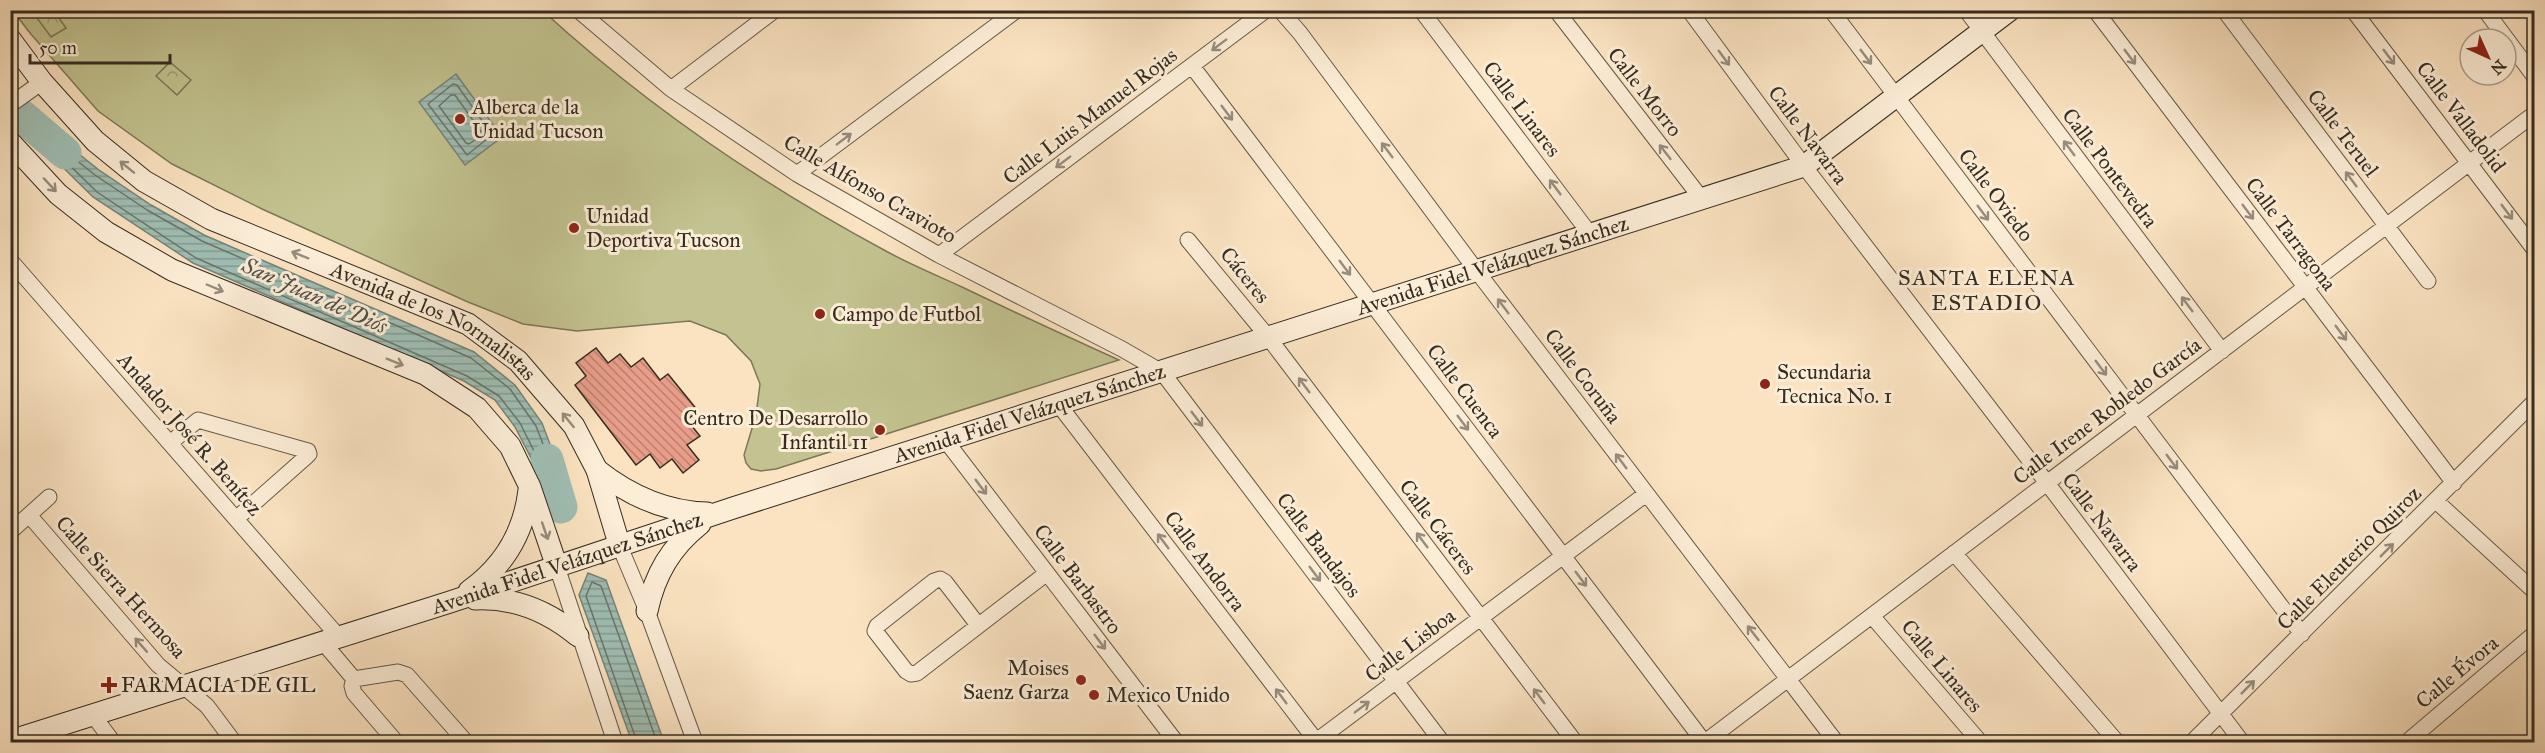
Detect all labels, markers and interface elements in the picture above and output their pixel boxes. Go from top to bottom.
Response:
scale bar [30,27,170,65]
north arrow [2458,27,2518,87]
text: 50 m [39,37,77,59]
one-way arrow [1212,39,1228,52]
street label: Calle Luis Manuel Rojas [998,42,1182,190]
street label: Calle Morro [1602,42,1688,142]
one-way arrow [1718,49,1730,65]
one-way arrow [1859,49,1872,65]
one-way arrow [2124,49,2137,65]
one-way arrow [2382,49,2395,65]
street label: Calle Linares [1477,56,1567,162]
street label: Calle Valladolid [2411,56,2512,178]
text: N [2486,56,2510,79]
street label: Calle Navarra [1762,80,1854,190]
street label: Calle Teruel [2302,84,2384,182]
place label: Alberca de la Unidad Tucson [471,94,604,144]
street label: Calle Pontevedra [2057,103,2164,233]
one-way arrow [1221,104,1233,120]
marker: Alberca de la Unidad Tucson [453,112,467,126]
street label: Calle Alfonso Cravioto [779,129,961,249]
one-way arrow [836,133,852,145]
one-way arrow [2063,140,2076,156]
one-way arrow [1381,142,1394,158]
street label: Calle Oviedo [1953,143,2040,247]
one-way arrow [1659,144,1672,160]
one-way arrow [1055,156,1071,168]
one-way arrow [120,160,135,174]
one-way arrow [2345,171,2358,187]
street label: Calle Tarragona [2240,172,2342,296]
one-way arrow [43,178,57,193]
one-way arrow [1548,180,1561,196]
place label: Unidad Deportiva Tucson [586,203,741,253]
one-way arrow [1977,204,1990,220]
one-way arrow [2242,204,2255,220]
one-way arrow [2500,204,2513,220]
street label: Avenida Fidel Velázquez Sánchez [1353,210,1632,321]
marker: Unidad Deportiva Tucson [567,221,581,235]
street label: Cáceres [1214,242,1276,308]
one-way arrow [291,249,310,260]
water label: San Juan de Diós [237,251,392,340]
street label: Avenida de los Normalistas [326,256,542,386]
one-way arrow [1338,260,1351,276]
district label: SANTA ELENA ESTADIO [1898,264,2076,316]
one-way arrow [205,283,223,294]
one-way arrow [2180,296,2193,312]
one-way arrow [1497,299,1510,315]
place label: Campo de Futbol [832,301,981,327]
marker: Campo de Futbol [813,307,827,321]
street label: Calle Coruña [1539,323,1627,429]
one-way arrow [2334,325,2347,341]
street label: Calle Irene Robledo García [2008,332,2206,490]
street label: Calle Cuenca [1421,339,1509,443]
street label: Andador José R. Benítez [111,346,268,521]
one-way arrow [385,357,404,368]
street label: Avenida Fidel Velázquez Sánchez [890,358,1169,469]
place label: Secundaria Tecnica No. 1 [1777,359,1892,409]
one-way arrow [2095,360,2107,376]
one-way arrow [1298,377,1310,393]
marker: Secundaria Tecnica No. 1 [1758,377,1772,391]
place label: Centro De Desarrollo Infantil 11 [683,405,868,455]
one-way arrow [1191,410,1203,426]
one-way arrow [562,412,575,428]
one-way arrow [1456,415,1469,431]
marker: Centro De Desarrollo Infantil 11 [873,423,887,437]
one-way arrow [1615,454,1628,470]
one-way arrow [2165,454,2178,470]
street label: Calle Navarra [2056,467,2148,577]
street label: Calle Cáceres [1394,474,1482,580]
one-way arrow [975,479,988,495]
street label: Calle Eleuterio Quiroz [2271,480,2427,636]
street label: Calle Bandajos [1271,487,1367,603]
street label: Avenida Fidel Velázquez Sánchez [428,506,706,620]
street label: Calle Andorra [1159,506,1251,616]
street label: Calle Sierra Hermosa [50,510,192,664]
street label: Calle Barbastro [1028,519,1128,639]
one-way arrow [540,521,551,540]
one-way arrow [1157,533,1170,549]
one-way arrow [1415,533,1428,549]
one-way arrow [2380,542,2395,557]
one-way arrow [1308,566,1321,582]
one-way arrow [1574,570,1587,586]
street label: Calle Lisboa [1360,602,1460,687]
street label: Calle Linares [1896,614,1988,718]
one-way arrow [1747,625,1760,641]
street label: Calle Évora [2410,629,2504,714]
one-way arrow [1093,634,1106,650]
one-way arrow [134,638,148,653]
place label: Moises Saenz Garza [963,655,1069,705]
place label: FARMACIA DE GIL [121,672,316,698]
marker: Moises Saenz Garza [1074,673,1088,687]
marker: FARMACIA DE GIL [102,678,116,692]
one-way arrow [2241,679,2256,694]
place label: Mexico Unido [1106,682,1230,708]
marker: Mexico Unido [1087,688,1101,702]
one-way arrow [1275,688,1288,704]
one-way arrow [1533,688,1546,704]
one-way arrow [1353,701,1369,714]

